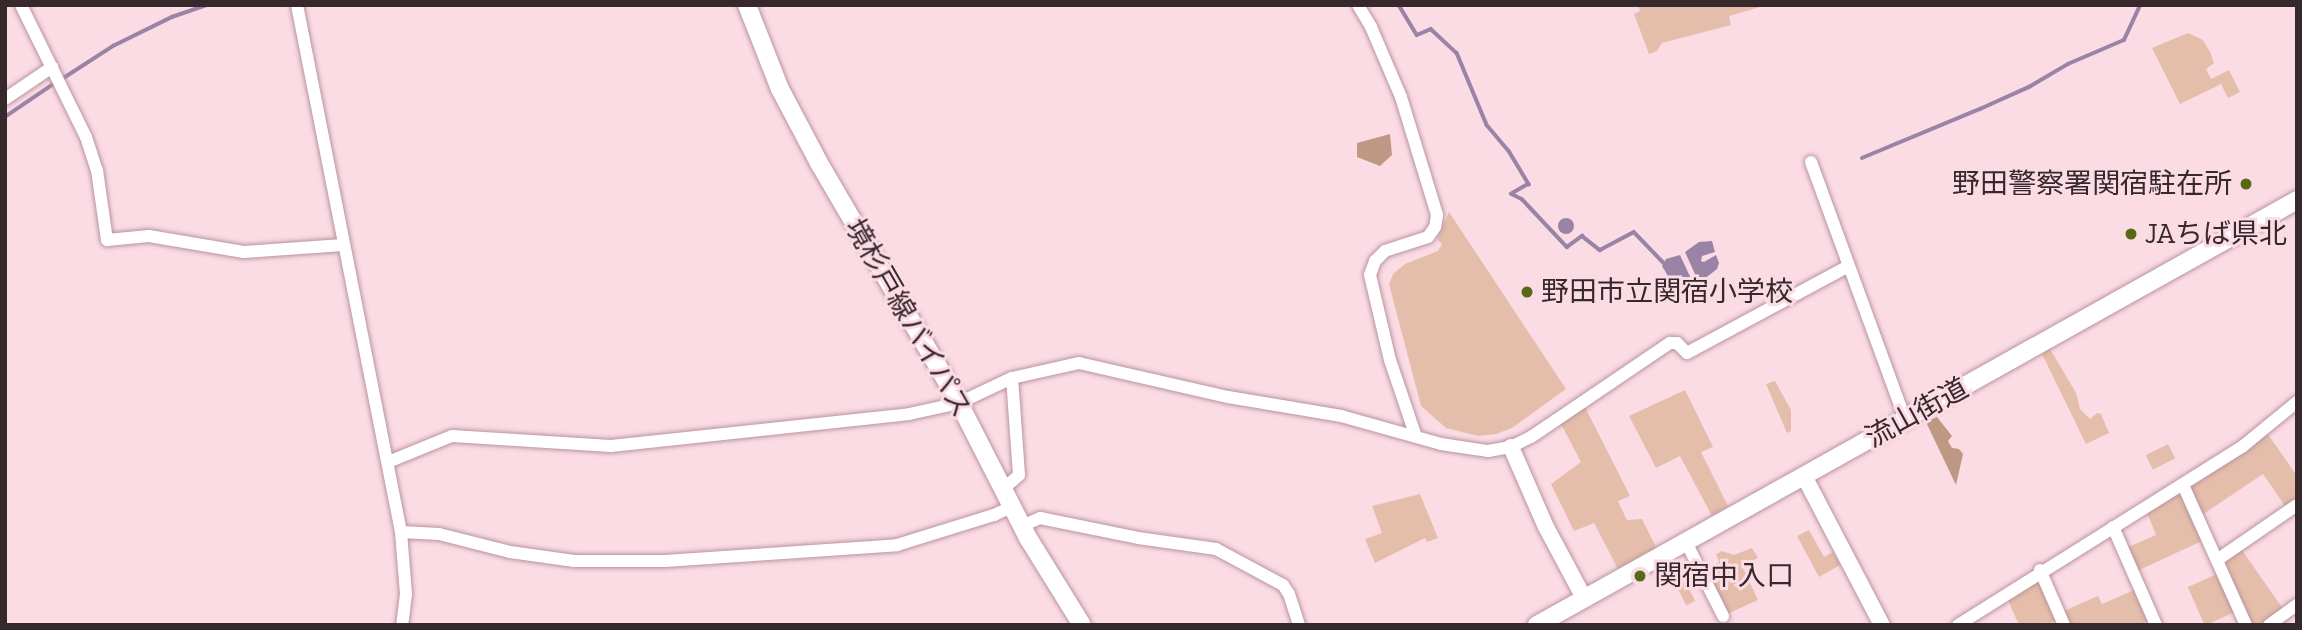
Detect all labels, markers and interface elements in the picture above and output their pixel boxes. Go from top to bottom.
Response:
place label: 野田警察署関宿駐在所 [1952,167,2232,201]
marker: 野田警察署関宿駐在所 [2238,176,2254,192]
street label: 境杉戸線バイパス [837,213,979,423]
place label: JAちば県北 [2145,217,2287,251]
marker: JAちば県北 [2123,226,2139,242]
place label: 野田市立関宿小学校 [1541,275,1793,309]
marker: 野田市立関宿小学校 [1519,284,1535,300]
street label: 流山街道 [1860,371,1974,455]
place label: 関宿中入口 [1654,559,1794,593]
marker: 関宿中入口 [1632,568,1648,584]

